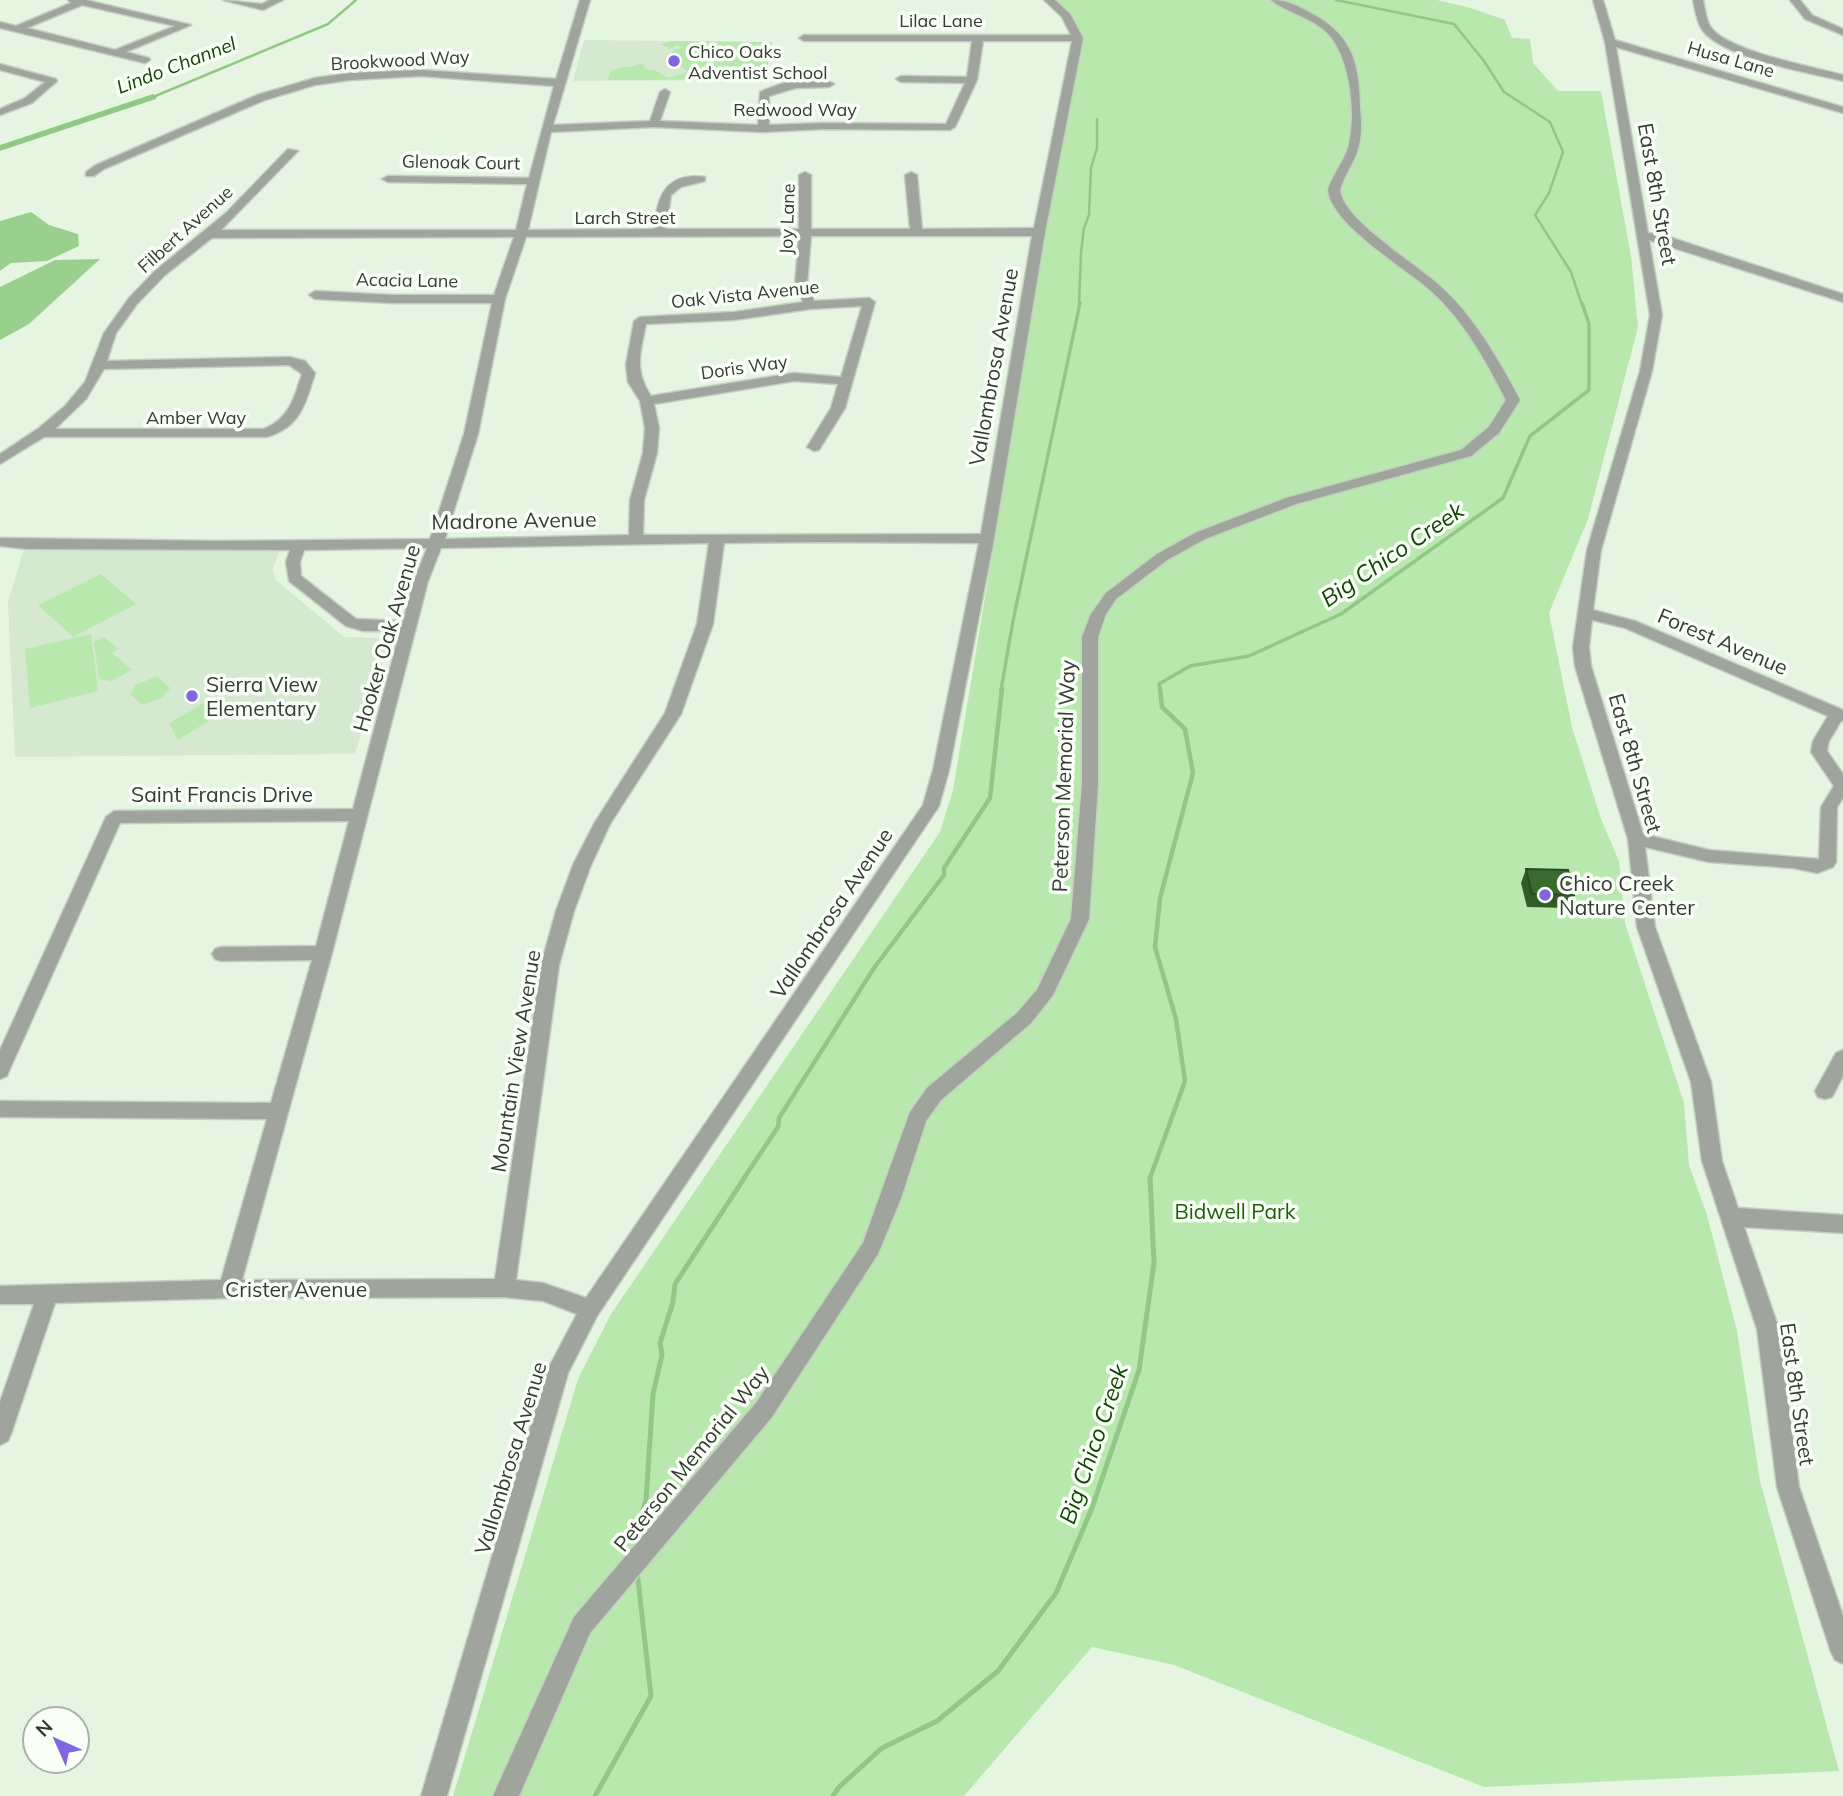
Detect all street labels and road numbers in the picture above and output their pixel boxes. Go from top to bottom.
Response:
street label: Lilac Lane [899,9,983,32]
street label: Husa Lane [1685,36,1777,82]
street label: Brookwood Way [330,45,470,75]
street label: Redwood Way [733,98,857,121]
street label: East 8th Street [1633,121,1683,267]
street label: Glenoak Court [402,149,520,175]
street label: Filbert Avenue [133,180,237,278]
street label: Joy Lane [774,183,800,255]
street label: Larch Street [575,206,675,229]
street label: Vallombrosa Avenue [963,266,1023,468]
street label: Acacia Lane [356,268,458,292]
street label: Oak Vista Avenue [670,275,820,313]
street label: Doris Way [699,349,789,384]
street label: Amber Way [146,406,246,429]
street label: Madrone Avenue [431,506,597,534]
street label: Hooker Oak Avenue [347,541,425,735]
street label: Forest Avenue [1654,602,1792,680]
street label: Peterson Memorial Way [1046,659,1080,893]
street label: East 8th Street [1604,690,1668,836]
street label: Saint Francis Drive [131,781,313,807]
street label: Vallombrosa Avenue [764,823,898,1003]
street label: Mountain View Avenue [485,948,545,1174]
street label: Crister Avenue [225,1276,367,1302]
street label: East 8th Street [1775,1321,1821,1467]
street label: Vallombrosa Avenue [468,1358,552,1558]
street label: Peterson Memorial Way [608,1360,774,1556]

